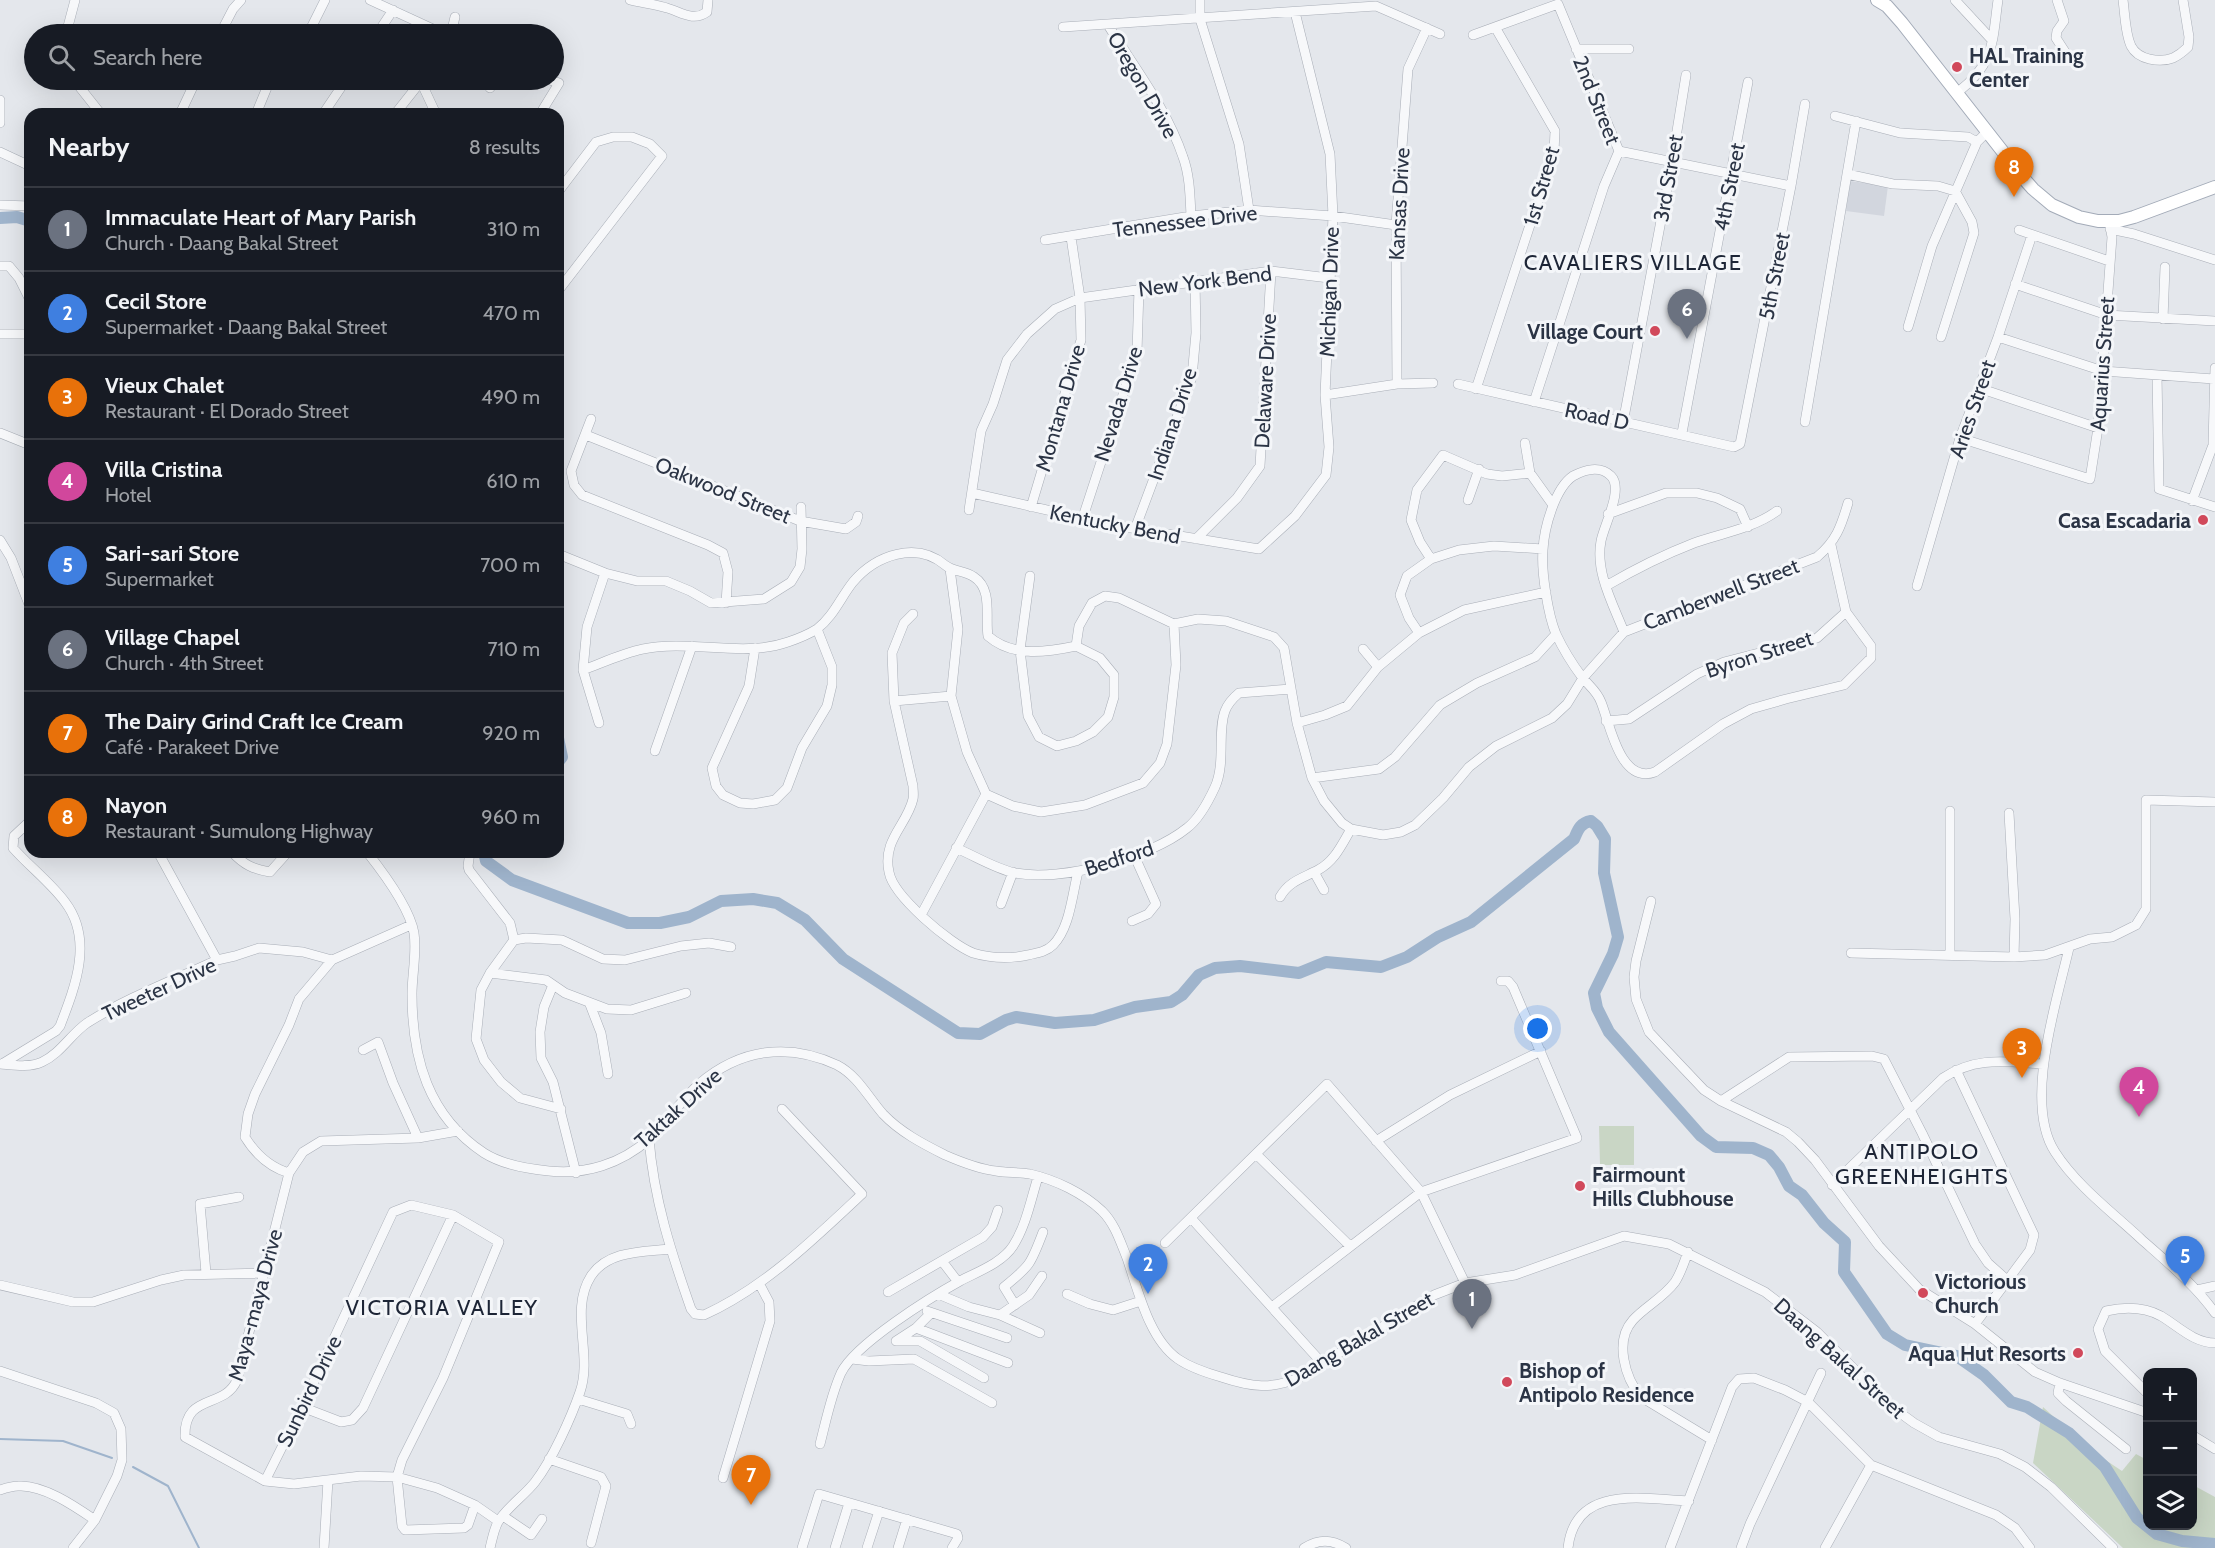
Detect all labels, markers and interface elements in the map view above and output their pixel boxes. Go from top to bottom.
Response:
search box [24,24,564,90]
street label: Oregon Drive [1102,27,1184,143]
icon: search [45,41,78,74]
place label: HAL Training Center [1969,43,2084,92]
text: Search here [93,44,202,71]
street label: 2nd Street [1568,52,1626,148]
marker: HAL Training Center [1950,60,1964,74]
text: Nearby [48,131,129,163]
street label: 3rd Street [1648,132,1688,224]
text: 8 results [469,135,540,159]
street label: 4th Street [1708,141,1750,233]
street label: 1st Street [1518,143,1564,229]
street label: Kansas Drive [1384,147,1414,261]
pin: 8 [1994,148,2034,197]
street label: Tennessee Drive [1111,200,1259,242]
text: Immaculate Heart of Mary Parish [105,204,416,231]
text: 1 [64,217,71,241]
text: 310 m [487,217,540,241]
street label: Michigan Drive [1314,226,1344,358]
street label: 5th Street [1753,230,1795,322]
text: Church · Daang Bakal Street [105,231,338,255]
district label: CAVALIERS VILLAGE [1524,249,1742,276]
street label: New York Bend [1137,260,1273,302]
text: Cecil Store [105,288,207,315]
pin: 6 [1668,290,1706,339]
street label: Aquarius Street [2085,296,2119,432]
text: 2 [62,301,73,325]
text: 470 m [483,301,540,325]
street label: Delaware Drive [1249,313,1281,449]
text: Supermarket · Daang Bakal Street [105,315,387,339]
place label: Village Court [1527,319,1643,344]
marker: Village Court [1648,324,1662,338]
street label: Montana Drive [1030,341,1090,474]
street label: Nevada Drive [1089,343,1147,465]
street label: Aries Street [1944,357,2000,461]
street label: Indiana Drive [1142,364,1202,483]
text: Vieux Chalet [105,372,224,399]
text: 3 [62,385,73,409]
text: 490 m [481,385,540,409]
street label: Road D [1562,397,1632,435]
text: Restaurant · El Dorado Street [105,399,349,423]
street label: Oakwood Street [652,451,794,529]
text: Villa Cristina [105,456,222,483]
text: 4 [61,469,74,493]
text: 610 m [486,469,540,493]
text: Hotel [105,483,151,507]
street label: Kentucky Bend [1048,499,1182,549]
place label: Casa Escadaria [2058,508,2192,533]
marker: Casa Escadaria [2196,513,2210,527]
text: Sari-sari Store [105,540,239,567]
text: 5 [62,553,73,577]
text: 700 m [480,553,540,577]
street label: Camberwell Street [1640,553,1802,635]
text: Supermarket [105,567,214,591]
text: Village Chapel [105,624,240,651]
street label: Byron Street [1702,625,1816,683]
text: 6 [62,637,73,661]
text: 710 m [487,637,540,661]
text: Church · 4th Street [105,651,263,675]
text: The Dairy Grind Craft Ice Cream [105,708,403,735]
text: 7 [62,721,73,745]
text: 920 m [482,721,540,745]
text: Café · Parakeet Drive [105,735,279,759]
text: Nayon [105,792,167,819]
text: 8 [61,805,74,829]
text: 960 m [481,805,540,829]
text: Restaurant · Sumulong Highway [105,819,373,843]
street label: Bedford [1081,835,1157,881]
street label: Tweeter Drive [98,952,220,1026]
your location [1523,1014,1552,1043]
pin: 3 [2002,1028,2042,1078]
street label: Taktak Drive [630,1062,727,1153]
pin: 4 [2120,1068,2158,1117]
district label: ANTIPOLO GREENHEIGHTS [1835,1138,2009,1190]
place label: Fairmount Hills Clubhouse [1592,1162,1734,1211]
marker: Fairmount Hills Clubhouse [1573,1179,1587,1193]
street label: Maya-maya Drive [223,1226,287,1384]
pin: 5 [2166,1236,2204,1286]
pin: 2 [1128,1244,1168,1294]
place label: Victorious Church [1935,1269,2026,1318]
pin: 1 [1452,1280,1492,1329]
street label: Daang Bakal Street [1280,1286,1438,1392]
marker: Victorious Church [1916,1286,1930,1300]
street label: Daang Bakal Street [1769,1293,1911,1423]
district label: VICTORIA VALLEY [345,1294,539,1321]
street label: Sunbird Drive [271,1331,347,1451]
place label: Aqua Hut Resorts [1908,1341,2066,1366]
marker: Aqua Hut Resorts [2071,1346,2085,1360]
place label: Bishop of Antipolo Residence [1519,1358,1694,1407]
map controls [2143,1368,2197,1530]
button: + [2143,1368,2197,1422]
marker: Bishop of Antipolo Residence [1500,1375,1514,1389]
button: − [2143,1422,2197,1476]
pin: 7 [732,1456,771,1505]
button: layers [2143,1476,2197,1530]

